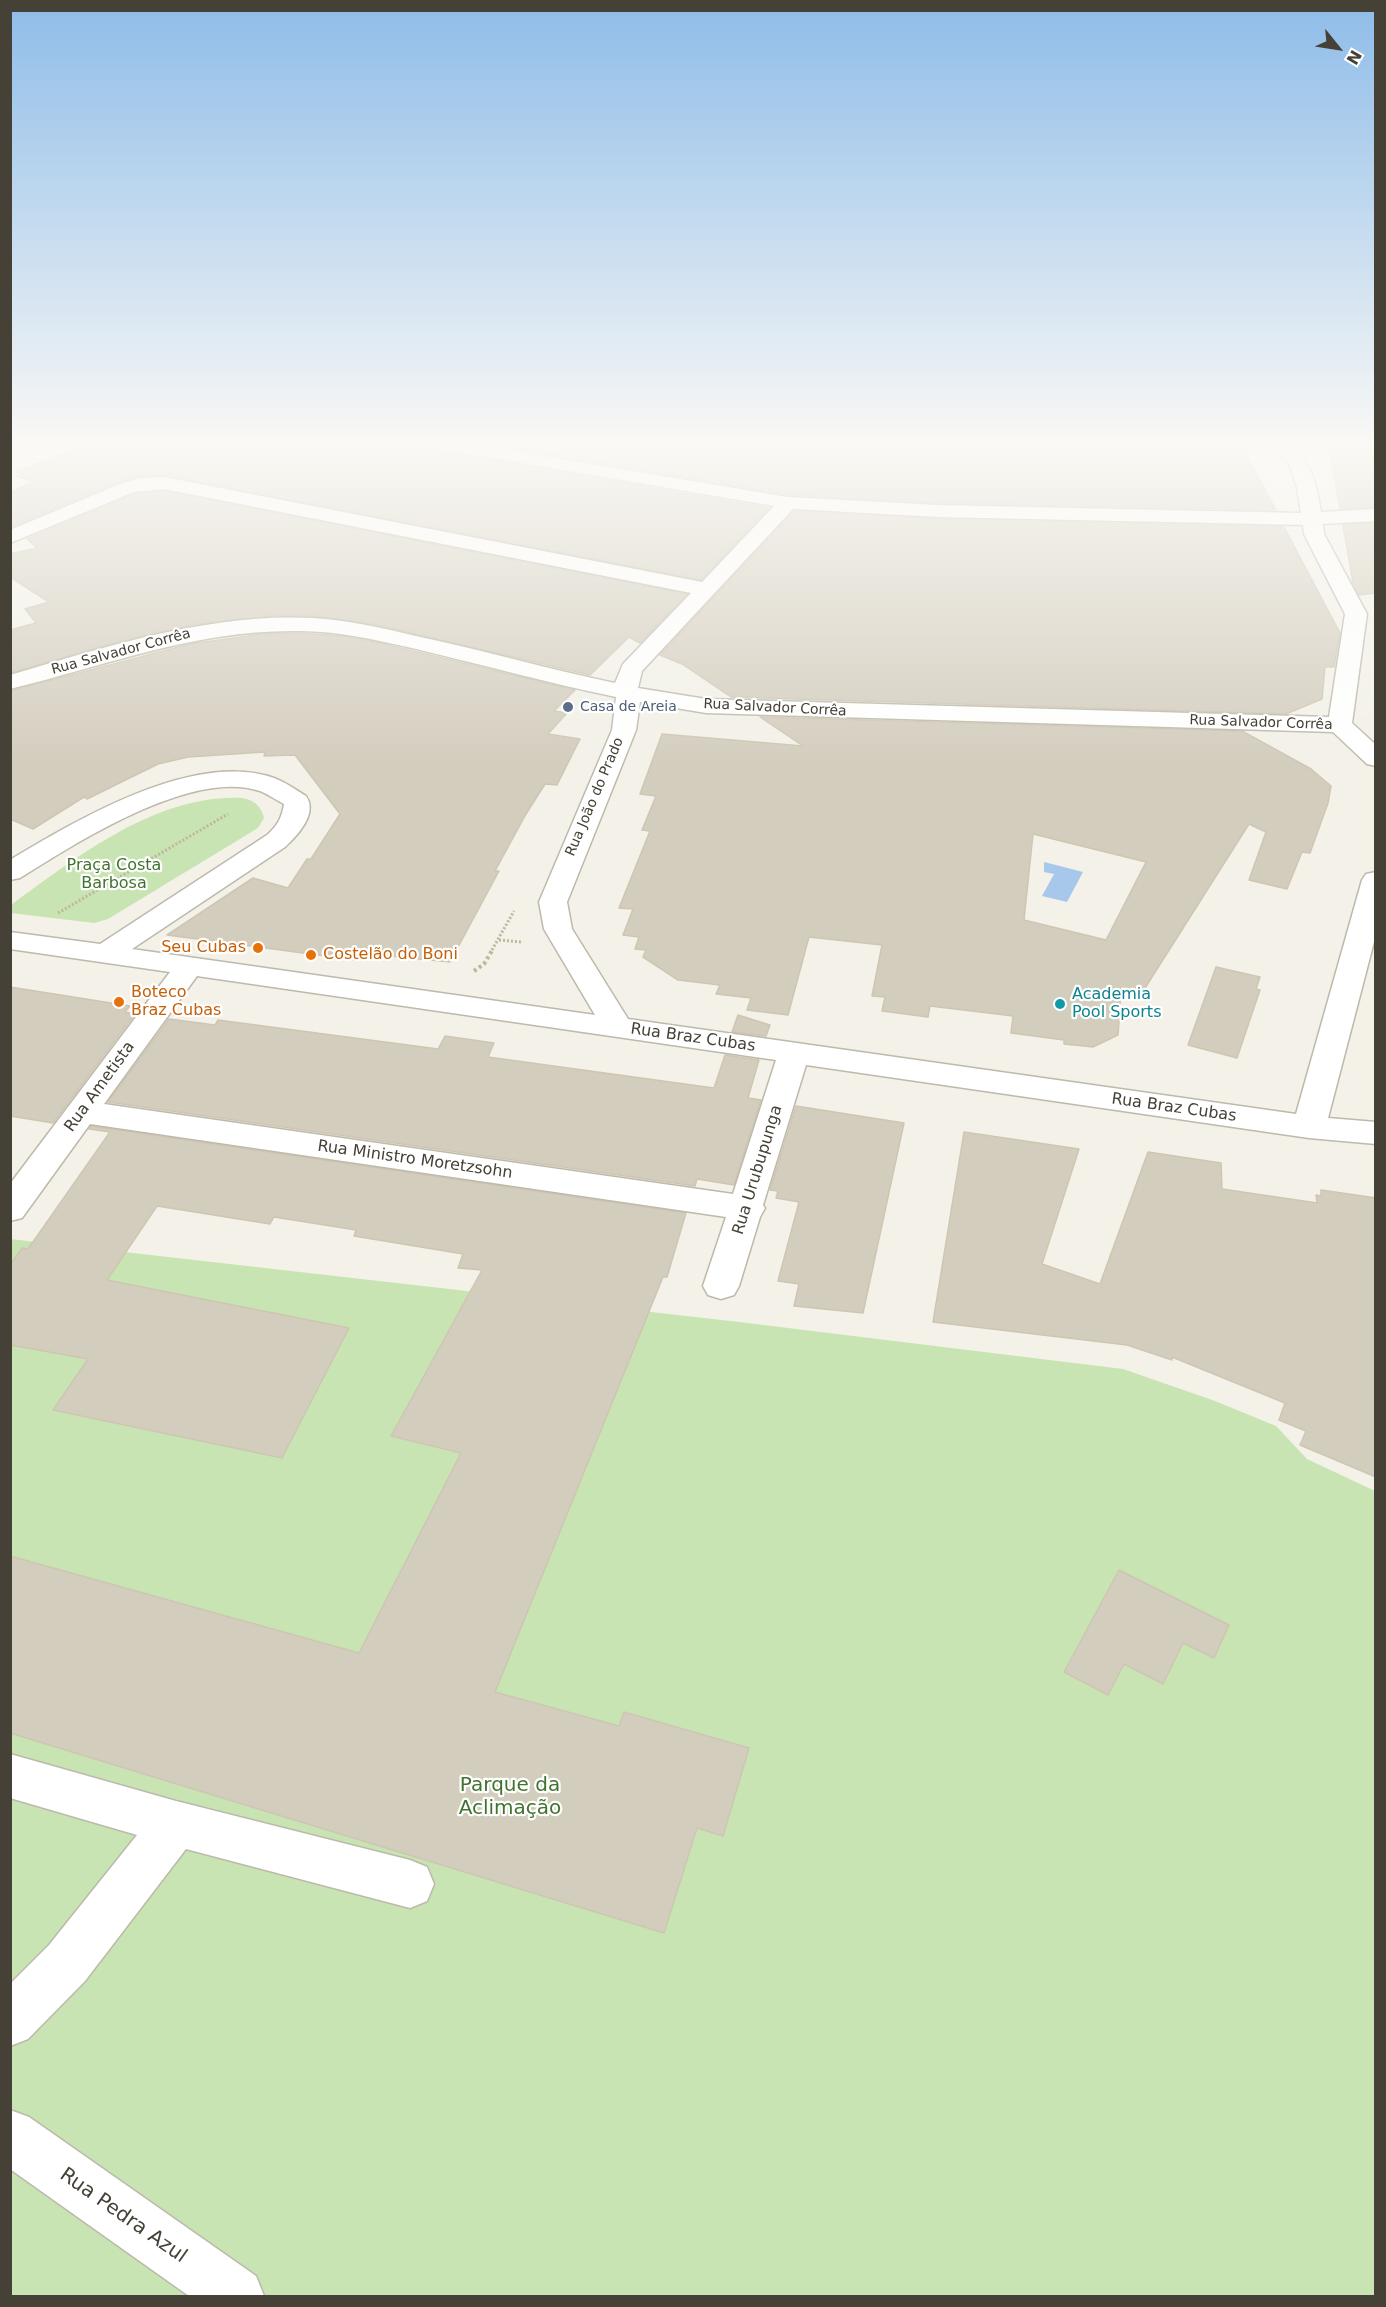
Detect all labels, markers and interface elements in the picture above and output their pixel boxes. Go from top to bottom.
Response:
north arrow [1308,18,1368,78]
text: N [1342,47,1366,68]
street label: Rua Salvador Corrêa [50,625,192,679]
street label: Rua Salvador Corrêa [703,696,847,720]
place label: Casa de Areia [580,699,677,715]
marker: Casa de Areia [561,700,575,714]
street label: Rua Salvador Corrêa [1189,712,1333,734]
street label: Rua João do Prado [562,735,628,859]
park label: Praça Costa Barbosa [67,856,161,894]
place label: Seu Cubas [161,938,246,958]
marker: Seu Cubas [251,941,265,955]
place label: Costelão do Boni [323,945,458,965]
marker: Costelão do Boni [304,948,318,962]
place label: Boteco Braz Cubas [131,983,221,1021]
place label: Academia Pool Sports [1072,985,1161,1023]
marker: Boteco Braz Cubas [112,995,126,1009]
marker: Academia Pool Sports [1053,997,1067,1011]
street label: Rua Braz Cubas [629,1020,757,1056]
street label: Rua Ametista [61,1038,139,1136]
street label: Rua Braz Cubas [1110,1090,1238,1126]
street label: Rua Urubupunga [729,1103,787,1237]
street label: Rua Ministro Moretzsohn [316,1137,514,1183]
park label: Parque da Aclimação [459,1774,561,1821]
street label: Rua Pedra Azul [55,2163,191,2269]

